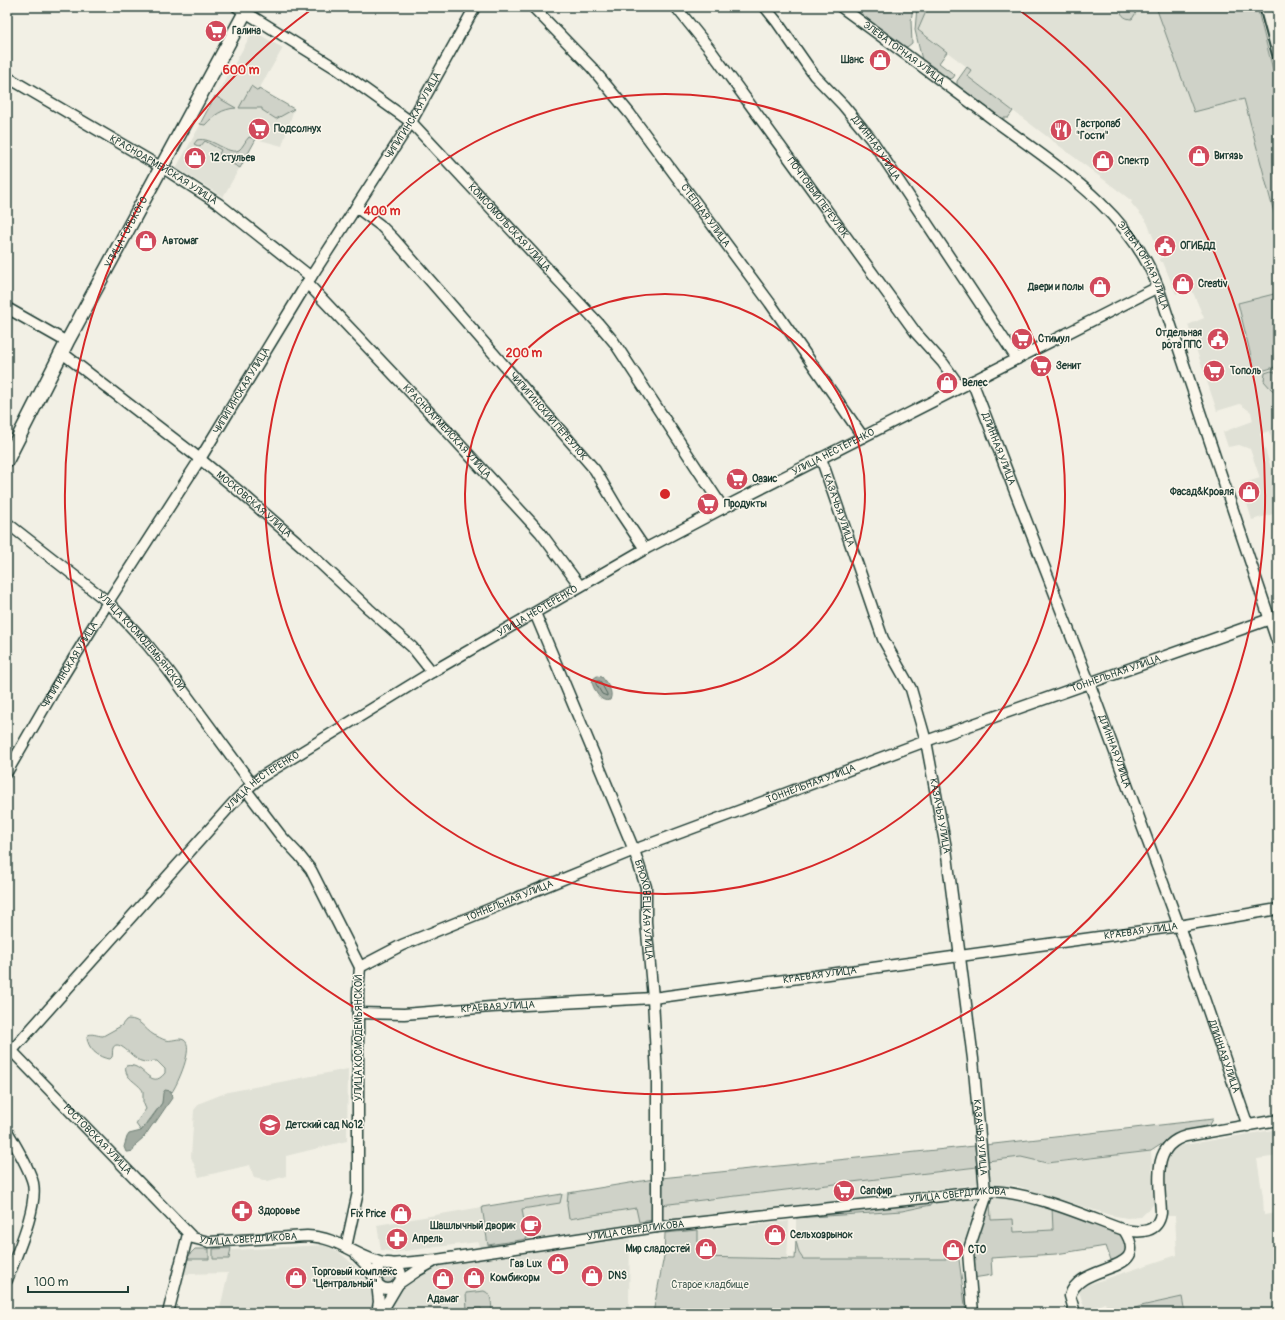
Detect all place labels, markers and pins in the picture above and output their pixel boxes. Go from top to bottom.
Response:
supermarket icon: Галина [203,18,229,44]
place label: Галина [232,25,261,37]
shop icon: Шанс [867,47,893,73]
place label: Шанс [840,54,864,66]
supermarket icon: Подсолнух [246,116,272,142]
restaurant icon: Гастропаб "Гости" [1048,117,1074,143]
place label: Гастропаб "Гости" [1076,118,1121,142]
place label: Подсолнух [274,123,321,135]
shop icon: Витязь [1186,143,1212,169]
shop icon: 12 стульев [182,145,208,171]
shop icon: Спектр [1090,148,1116,174]
place label: Витязь [1214,150,1244,162]
place label: 12 стульев [210,152,256,164]
place label: Спектр [1118,155,1149,167]
shop icon: Автомаг [133,228,159,254]
public building icon: ОГИБДД [1152,233,1178,259]
place label: Автомаг [162,235,199,247]
place label: ОГИБДД [1180,240,1216,252]
shop icon: Creativ [1170,271,1196,297]
shop icon: Двери и полы [1087,274,1113,300]
place label: Creativ [1198,278,1228,290]
place label: Двери и полы [1027,281,1085,293]
supermarket icon: Стимул [1009,326,1035,352]
public building icon: Отдельная рота ППС [1205,326,1231,352]
place label: Отдельная рота ППС [1156,327,1202,351]
place label: Стимул [1038,333,1070,345]
supermarket icon: Зенит [1028,353,1054,379]
supermarket icon: Тополь [1201,358,1227,384]
place label: Зенит [1056,360,1082,372]
place label: Тополь [1229,365,1262,377]
shop icon: Велес [934,370,960,396]
place label: Велес [962,377,988,389]
supermarket icon: Оазис [724,466,750,492]
place label: Оазис [752,473,777,485]
shop icon: Фасад&Кровля [1236,479,1262,505]
place label: Фасад&Кровля [1169,486,1234,498]
centre of rings [658,487,672,501]
supermarket icon: Продукты [695,491,721,517]
place label: Продукты [724,498,768,510]
school or university icon: Детский сад №12 [257,1112,283,1138]
place label: Детский сад №12 [285,1119,364,1131]
supermarket icon: Сапфир [831,1178,857,1204]
place label: Сапфир [860,1185,892,1197]
pharmacy icon: Здоровье [229,1198,255,1224]
shop icon: Fix Price [388,1201,414,1227]
place label: Здоровье [258,1205,301,1217]
place label: Fix Price [350,1208,387,1220]
cafe icon: Шашлычный дворик [518,1213,544,1239]
place label: Шашлычный дворик [429,1220,517,1232]
shop icon: Сельхозрынок [762,1222,788,1248]
pharmacy icon: Апрель [384,1226,410,1252]
place label: Сельхозрынок [790,1229,854,1241]
place label: Апрель [412,1233,443,1245]
shop icon: Мир сладостей [693,1236,719,1262]
shop icon: СТО [940,1237,966,1263]
place label: Мир сладостей [625,1243,690,1255]
place label: СТО [968,1244,987,1256]
shop icon: Газ Lux [545,1251,571,1277]
place label: Газ Lux [510,1258,542,1270]
shop icon: DNS [579,1263,605,1289]
shop icon: Торговый комплекс "Центральный" [283,1265,309,1291]
shop icon: Комбикорм [461,1265,487,1291]
place label: Торговый комплекс "Центральный" [311,1266,397,1290]
shop icon: Адамаг [430,1266,456,1292]
place label: DNS [608,1270,627,1282]
place label: Комбикорм [490,1272,540,1284]
place label: Адамаг [427,1293,459,1305]

